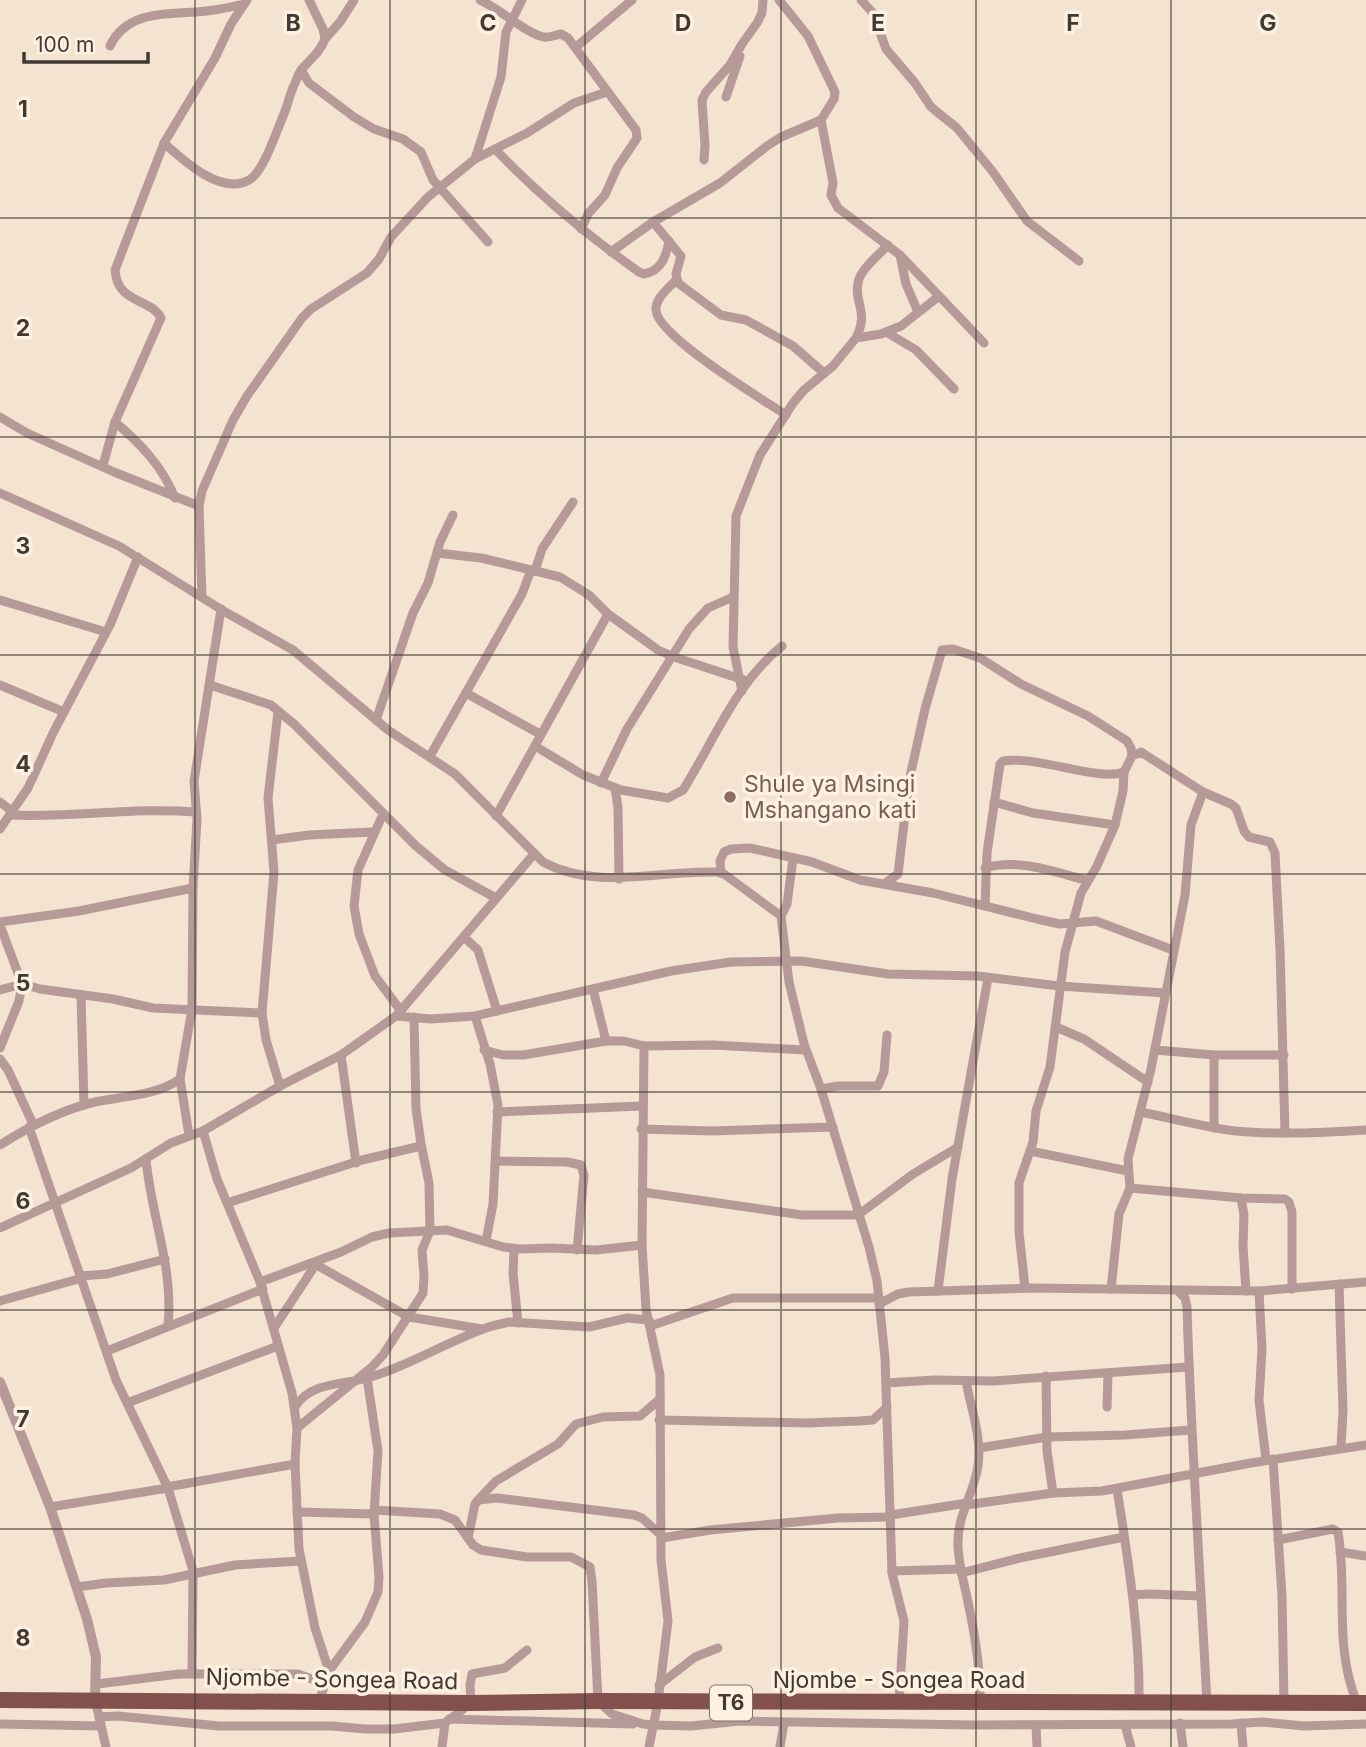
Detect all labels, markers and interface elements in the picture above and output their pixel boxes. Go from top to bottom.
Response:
text: B [285,9,301,37]
text: C [479,9,497,37]
text: D [675,9,691,37]
text: E [871,9,885,37]
text: F [1066,9,1080,37]
text: G [1259,9,1277,37]
scale bar [24,21,149,65]
text: 100 m [35,32,94,57]
text: 1 [18,95,28,123]
text: 2 [16,314,30,342]
text: 3 [16,532,30,560]
text: 4 [15,750,31,778]
place label: Shule ya Msingi Mshangano kati [744,770,917,824]
marker: Shule ya Msingi Mshangano kati [722,789,738,805]
text: 5 [16,969,30,997]
text: 6 [16,1187,30,1215]
text: 7 [16,1405,30,1433]
text: 8 [16,1624,30,1652]
street label: Njombe - Songea Road [205,1663,459,1695]
street label: Njombe - Songea Road [773,1666,1025,1694]
road number: T6 [710,1686,752,1720]

